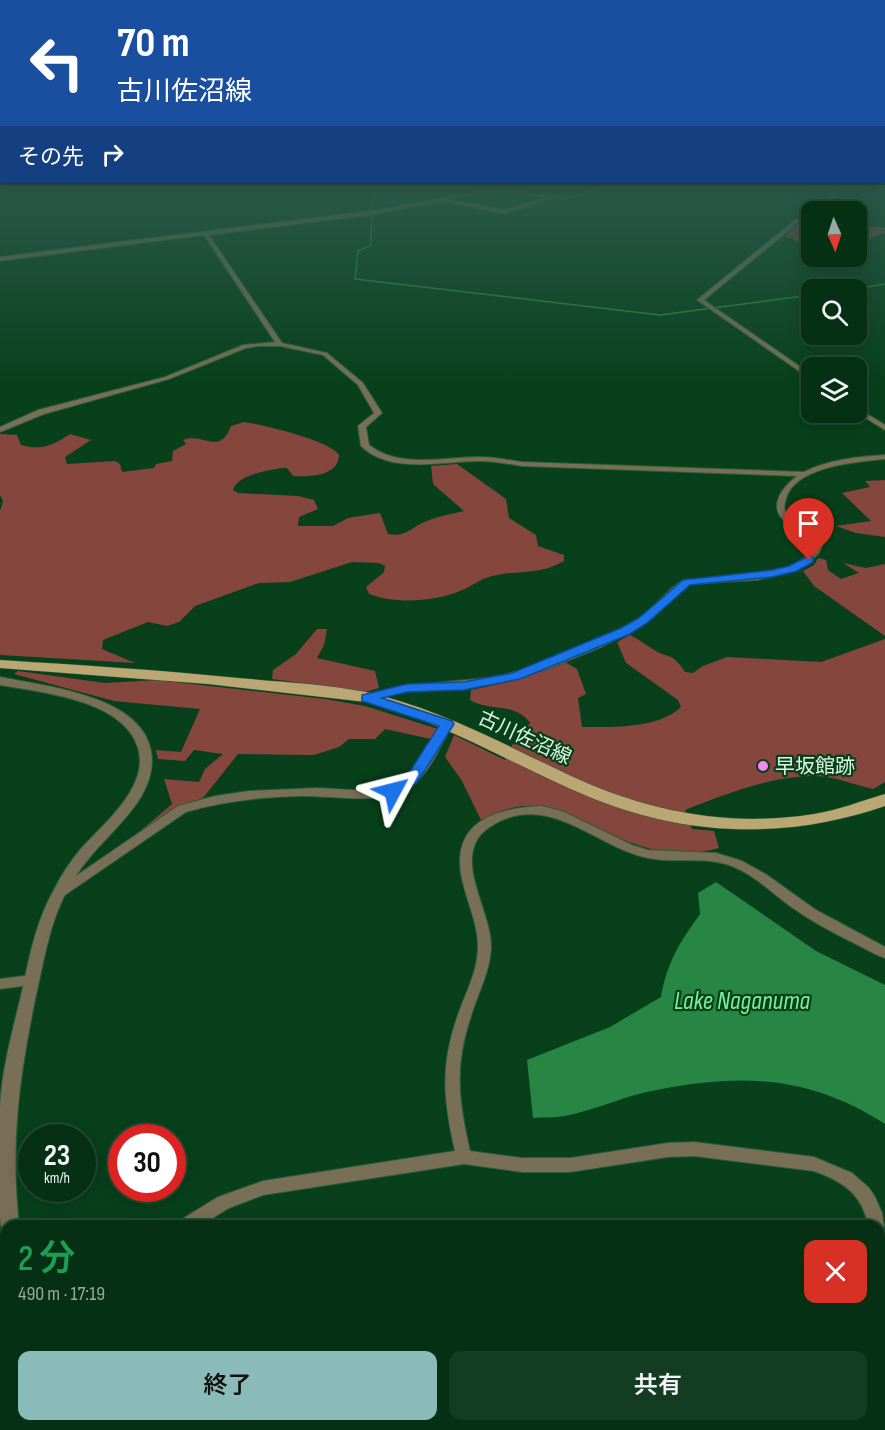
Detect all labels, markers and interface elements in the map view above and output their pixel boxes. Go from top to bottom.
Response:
text: 70 m [117,18,190,69]
icon: left [18,24,96,102]
text: 古川佐沼線 [117,76,252,108]
icon: right [96,138,129,171]
text: その先 [18,144,84,171]
north arrow [801,201,867,267]
map controls [801,201,867,423]
button: search [801,279,867,345]
button: layers [801,357,867,423]
pin [783,498,834,560]
icon: arrive [792,507,825,540]
street label: 古川佐沼線 [474,706,575,770]
place label: 早坂館跡 [775,755,855,779]
position arrow [361,759,425,823]
marker: 早坂館跡 [756,759,770,773]
water label: Lake Naganuma [674,986,811,1017]
speed limit sign: 30 [108,1124,186,1202]
text: 23 [44,1138,70,1174]
text: km/h [44,1169,70,1188]
text: 2 分 [18,1238,75,1281]
button: close [804,1240,867,1303]
text: 490 m · 17:19 [18,1282,105,1306]
button: 終了 [18,1351,437,1420]
button: 共有 [449,1351,867,1420]

